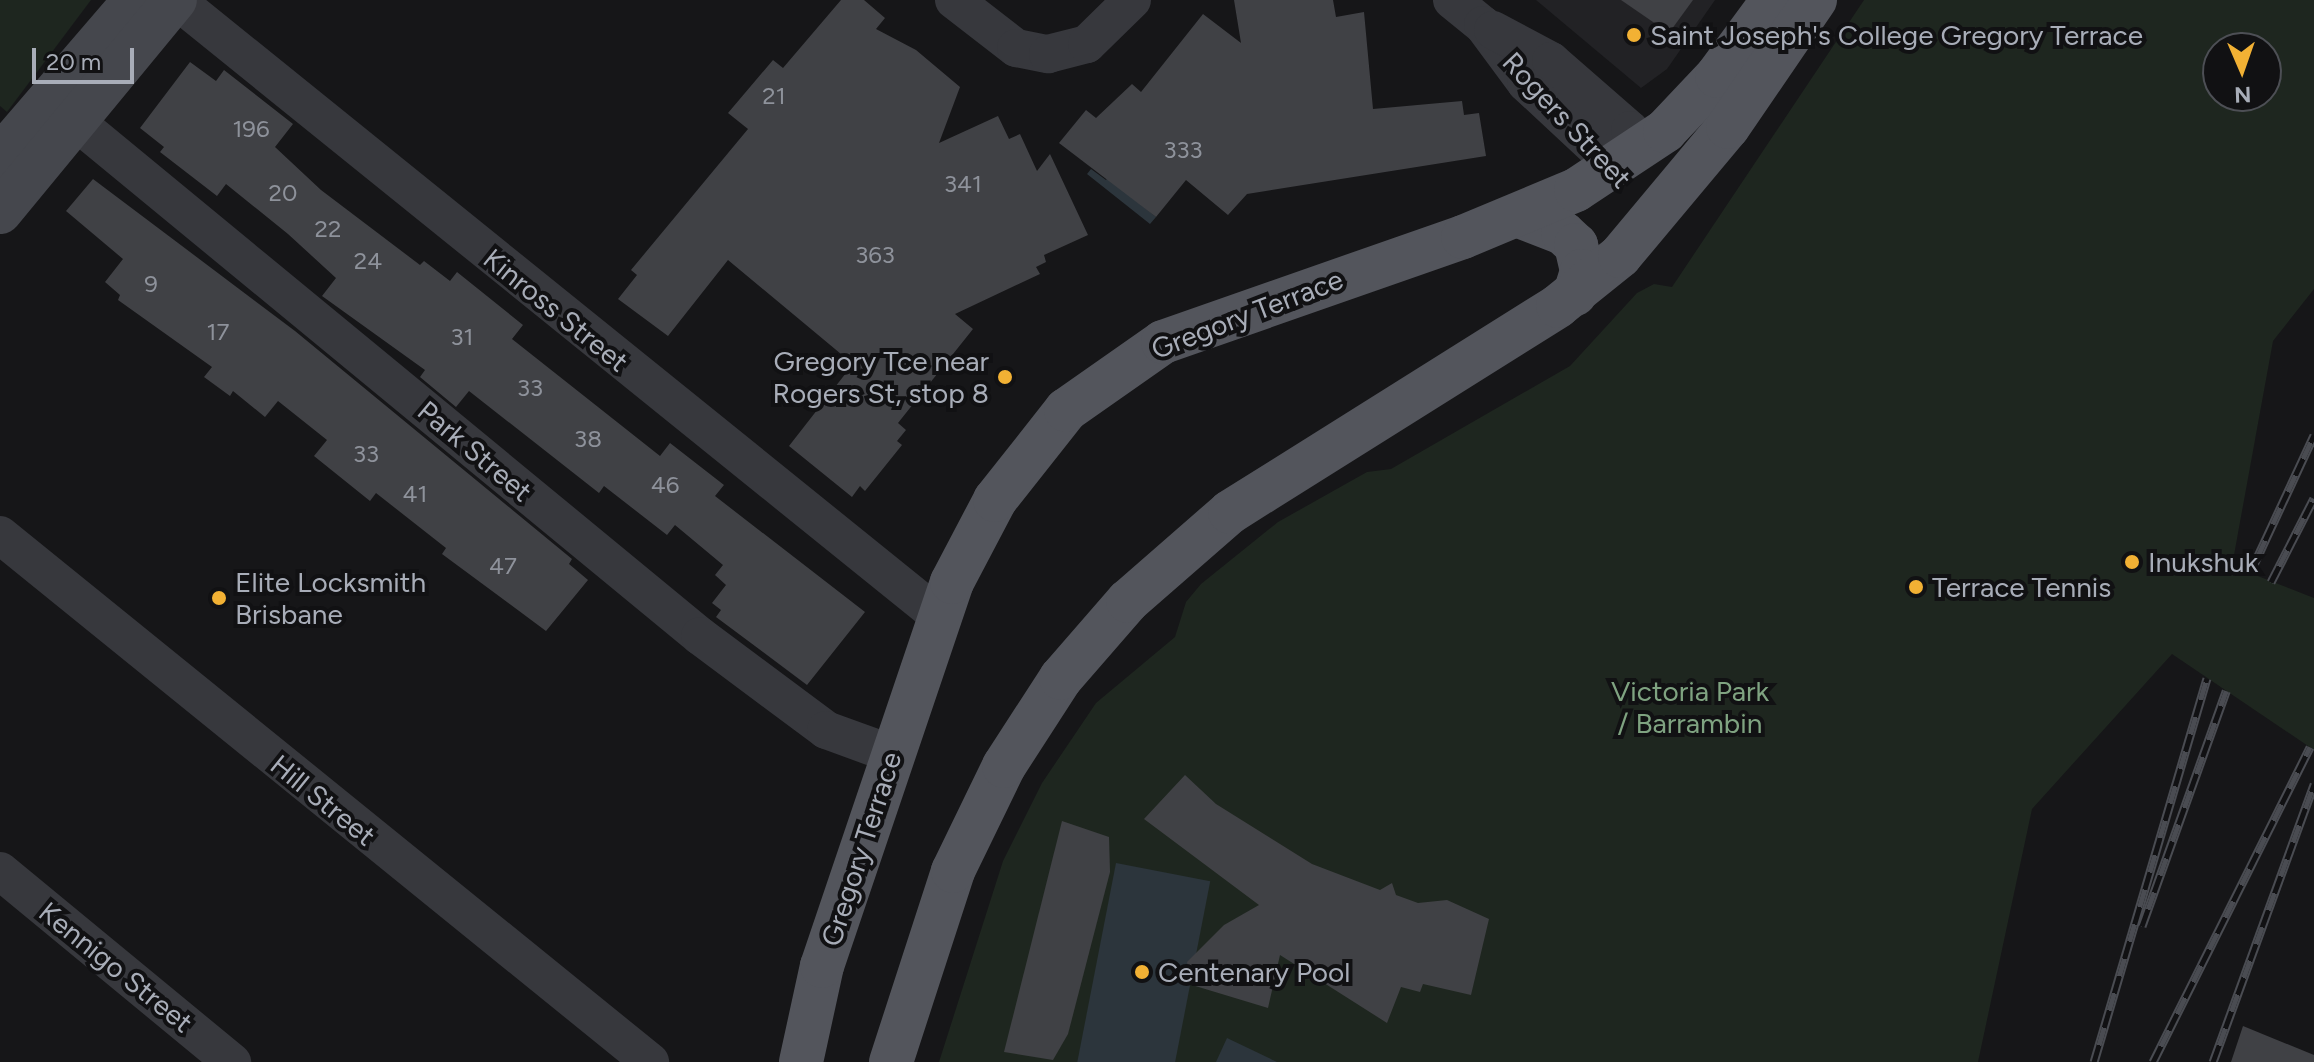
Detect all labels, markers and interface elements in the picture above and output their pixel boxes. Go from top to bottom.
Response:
place label: Saint Joseph's College Gregory Terrace [1650,18,2143,52]
marker: Saint Joseph's College Gregory Terrace [1625,26,1643,44]
scale bar [36,32,138,82]
north arrow [2202,32,2282,112]
street label: Rogers Street [1496,45,1638,195]
text: 20 m [46,47,101,76]
text: N [2234,81,2252,108]
house number: 21 [762,82,786,110]
house number: 196 [232,115,270,143]
house number: 333 [1163,136,1203,164]
house number: 341 [944,170,982,198]
house number: 20 [269,179,297,207]
house number: 22 [315,215,341,243]
street label: Kinross Street [477,241,635,379]
house number: 363 [855,241,895,269]
house number: 24 [354,247,382,275]
street label: Gregory Terrace [1146,262,1348,366]
house number: 9 [144,270,158,298]
house number: 17 [207,318,229,346]
house number: 31 [451,323,473,351]
place label: Gregory Tce near Rogers St, stop 8 [773,344,989,410]
marker: Gregory Tce near Rogers St, stop 8 [996,368,1014,386]
house number: 33 [517,374,543,402]
street label: Park Street [411,394,539,508]
house number: 38 [574,425,602,453]
house number: 33 [353,440,379,468]
house number: 46 [651,471,679,499]
house number: 41 [403,480,427,508]
place label: Inukshuk [2148,545,2258,579]
house number: 47 [489,552,517,580]
marker: Inukshuk [2123,553,2141,571]
place label: Elite Locksmith Brisbane [235,565,426,631]
place label: Terrace Tennis [1932,570,2111,604]
marker: Terrace Tennis [1907,578,1925,596]
marker: Elite Locksmith Brisbane [210,589,228,607]
park label: Victoria Park / Barrambin [1611,674,1769,740]
street label: Hill Street [264,748,382,852]
street label: Gregory Terrace [814,748,908,950]
street label: Kennigo Street [32,895,200,1039]
place label: Centenary Pool [1158,955,1350,989]
marker: Centenary Pool [1133,963,1151,981]

